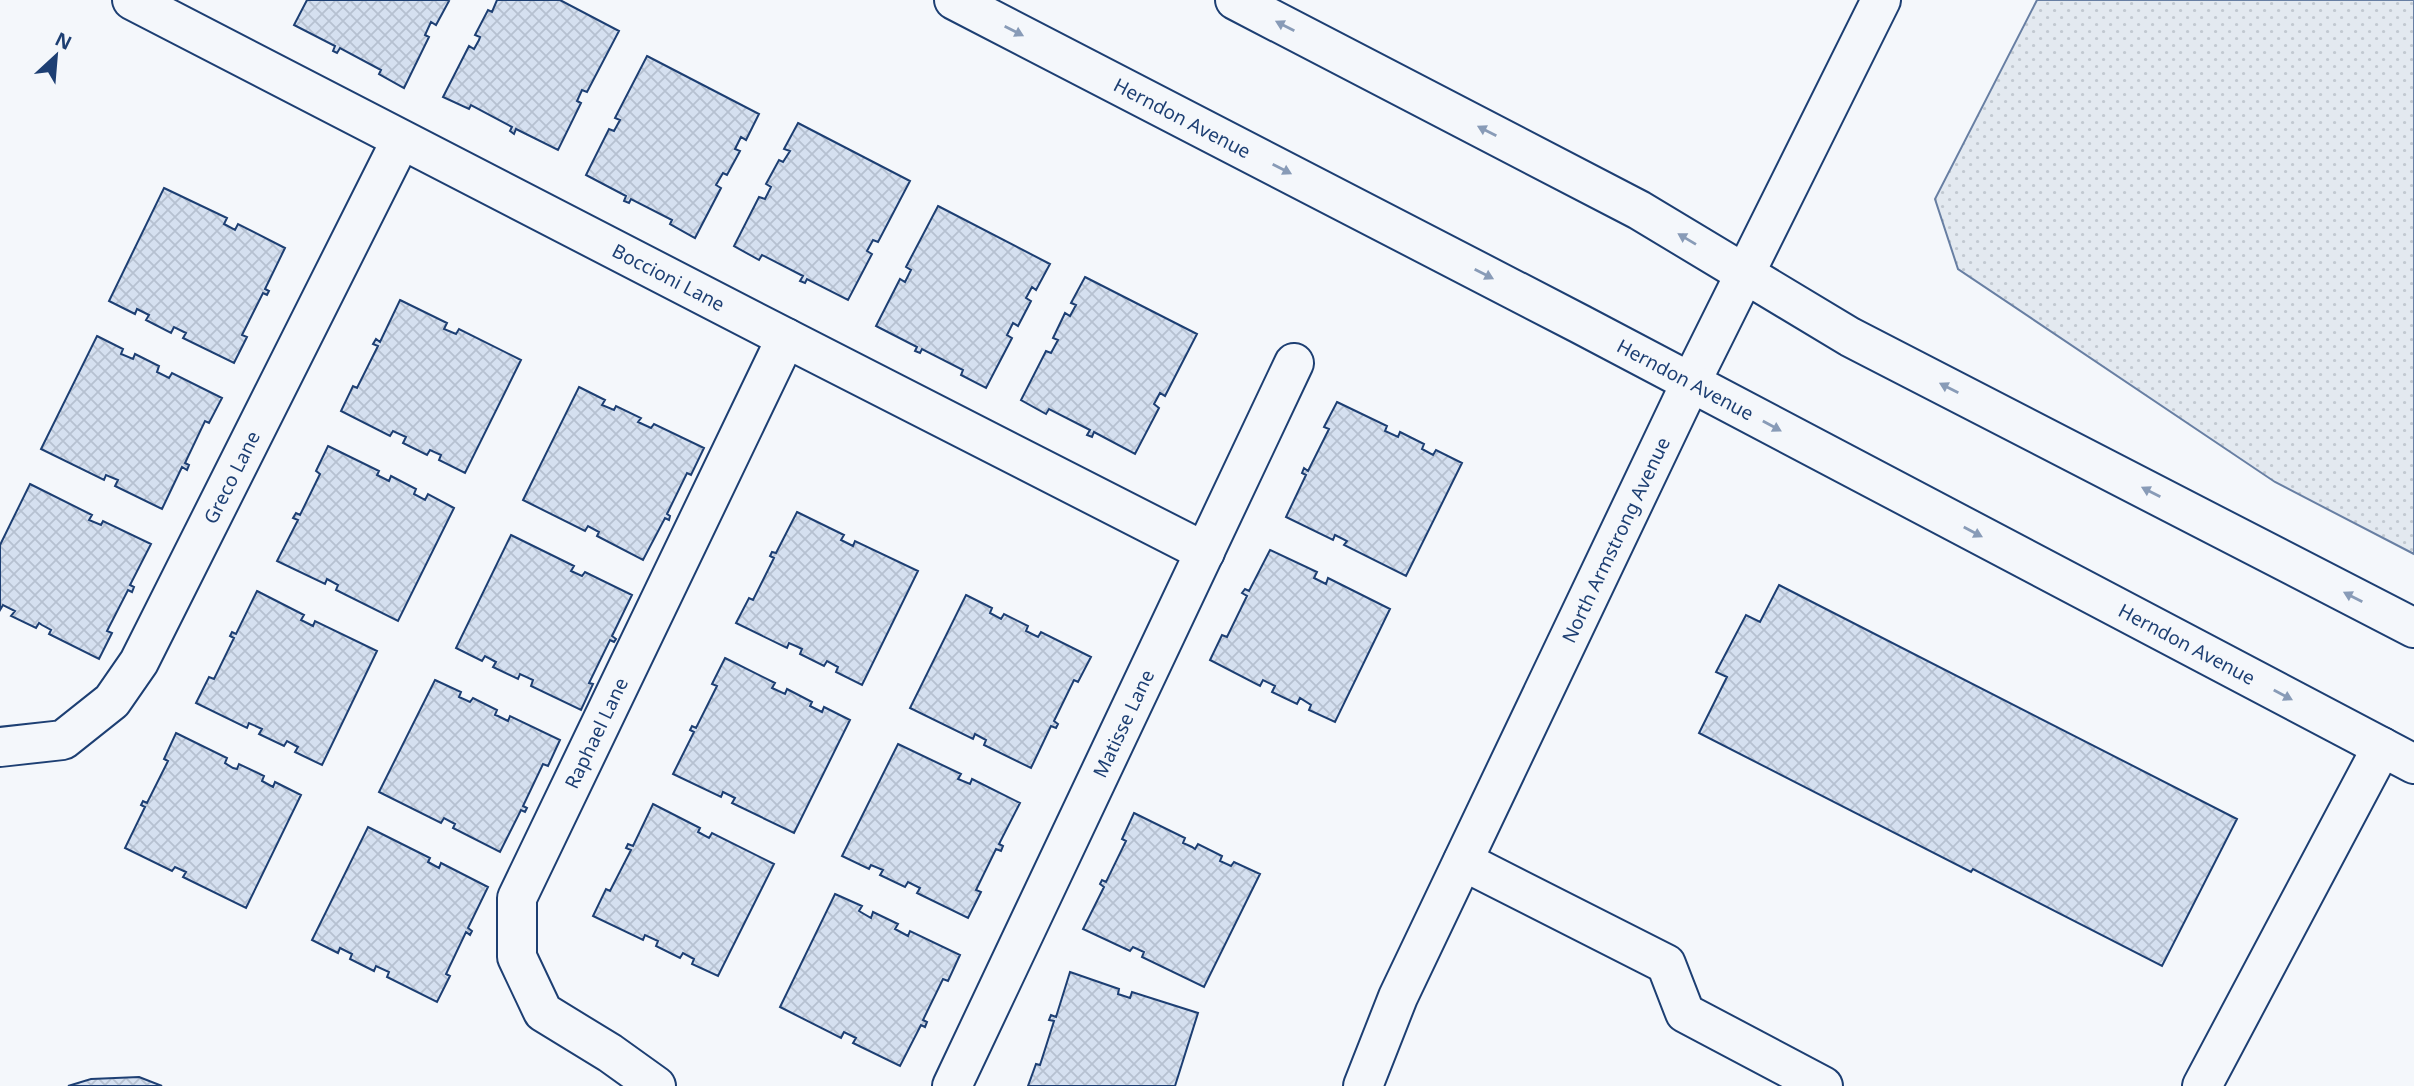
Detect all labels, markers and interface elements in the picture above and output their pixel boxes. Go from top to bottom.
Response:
one-way arrow [1275,20,1295,32]
north arrow [21,21,91,91]
text: N [51,26,76,56]
one-way arrow [1004,26,1024,37]
street label: Herndon Avenue [1109,72,1255,164]
one-way arrow [1477,125,1497,137]
one-way arrow [1272,164,1292,175]
one-way arrow [1678,233,1697,245]
street label: Boccioni Lane [608,237,729,317]
one-way arrow [1474,268,1494,280]
street label: Herndon Avenue [1612,333,1758,426]
one-way arrow [1939,382,1959,394]
one-way arrow [1762,420,1782,432]
street label: Greco Lane [197,427,266,528]
street label: North Armstrong Avenue [1556,433,1676,647]
one-way arrow [2141,487,2161,498]
one-way arrow [1964,526,1983,538]
one-way arrow [2343,591,2363,603]
street label: Herndon Avenue [2114,597,2260,691]
street label: Matisse Lane [1087,665,1160,782]
street label: Raphael Lane [558,673,634,793]
one-way arrow [2273,690,2293,701]

